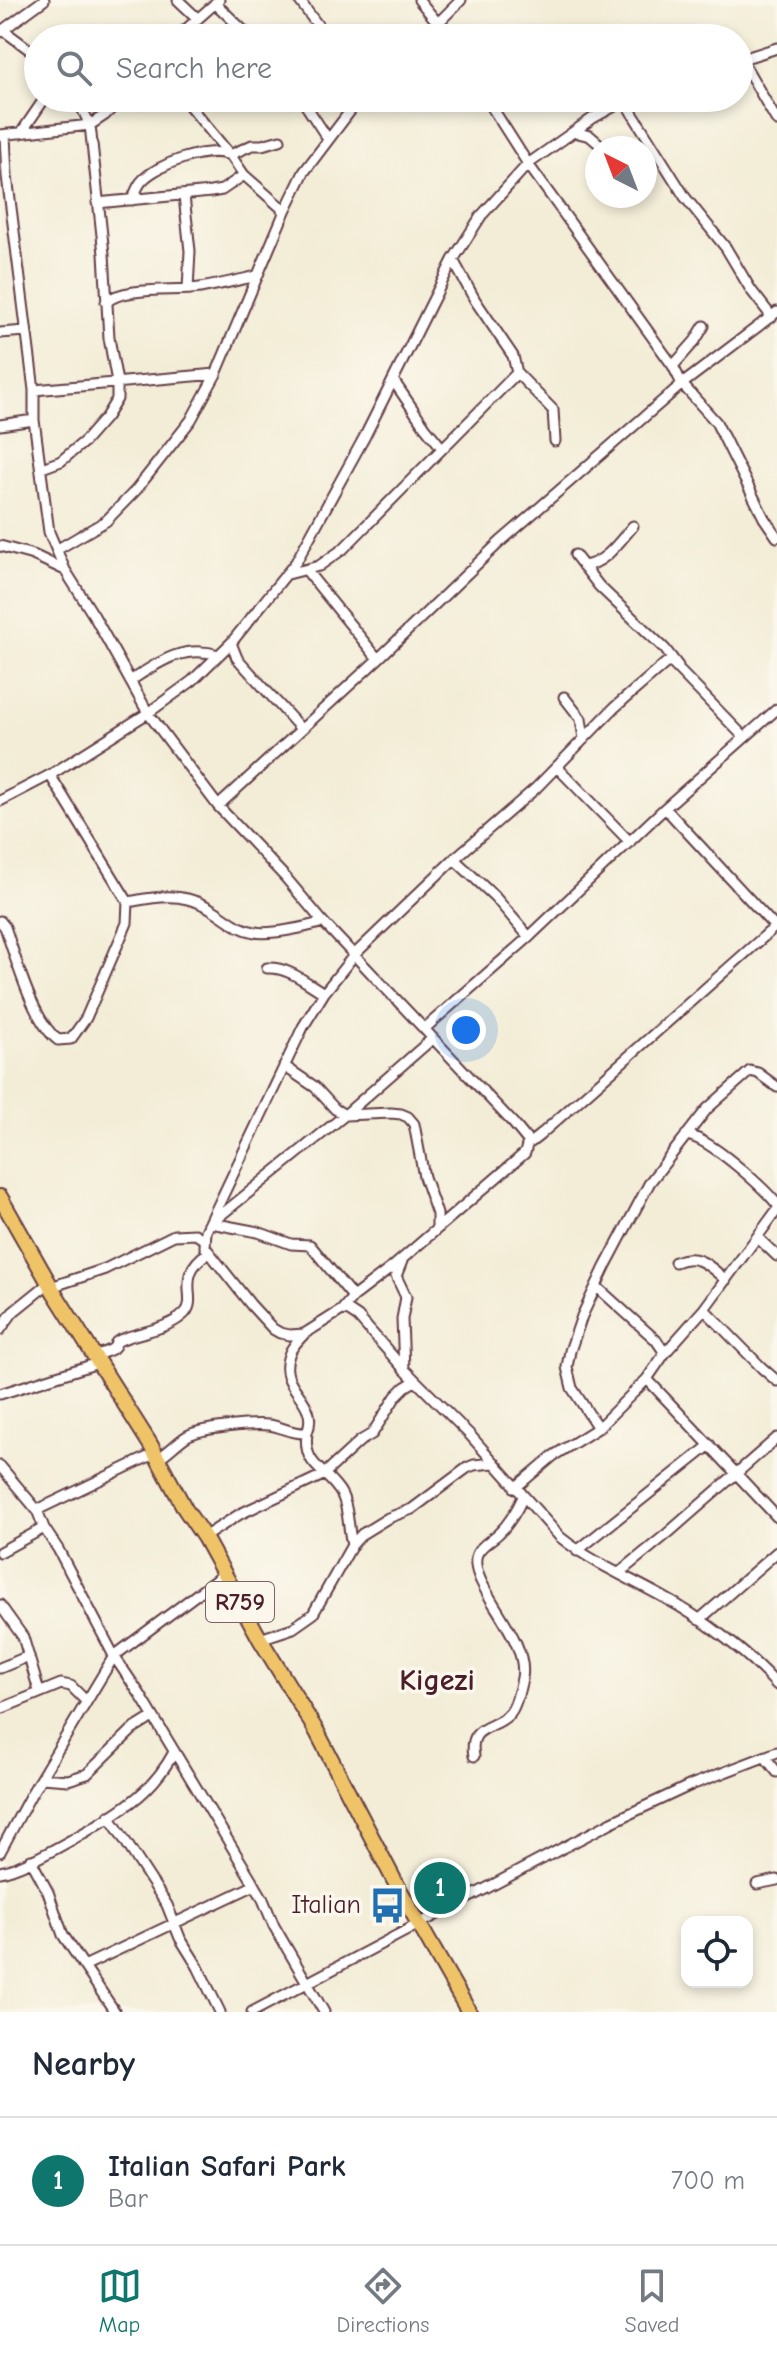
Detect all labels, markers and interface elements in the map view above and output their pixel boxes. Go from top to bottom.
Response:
search box [24,24,753,112]
icon: search [52,46,96,90]
text: Search here [116,51,272,86]
north arrow [585,136,657,208]
your location [446,1010,486,1050]
road number: R759 [206,1582,274,1622]
district label: Kigezi [399,1663,475,1698]
pin: 1 [414,1858,466,1918]
bus stop icon: Italian [368,1886,406,1924]
place label: Italian [291,1890,361,1920]
map controls [681,1916,753,1988]
button: locate [681,1916,753,1988]
text: Nearby [32,2044,135,2084]
text: Italian Safari Park [108,2149,346,2184]
text: 1 [53,2166,63,2196]
text: 700 m [671,2166,745,2196]
text: Bar [108,2184,148,2214]
tab: Map [98,2264,142,2338]
tab: Directions [337,2264,430,2338]
tab: Saved [625,2264,679,2338]

